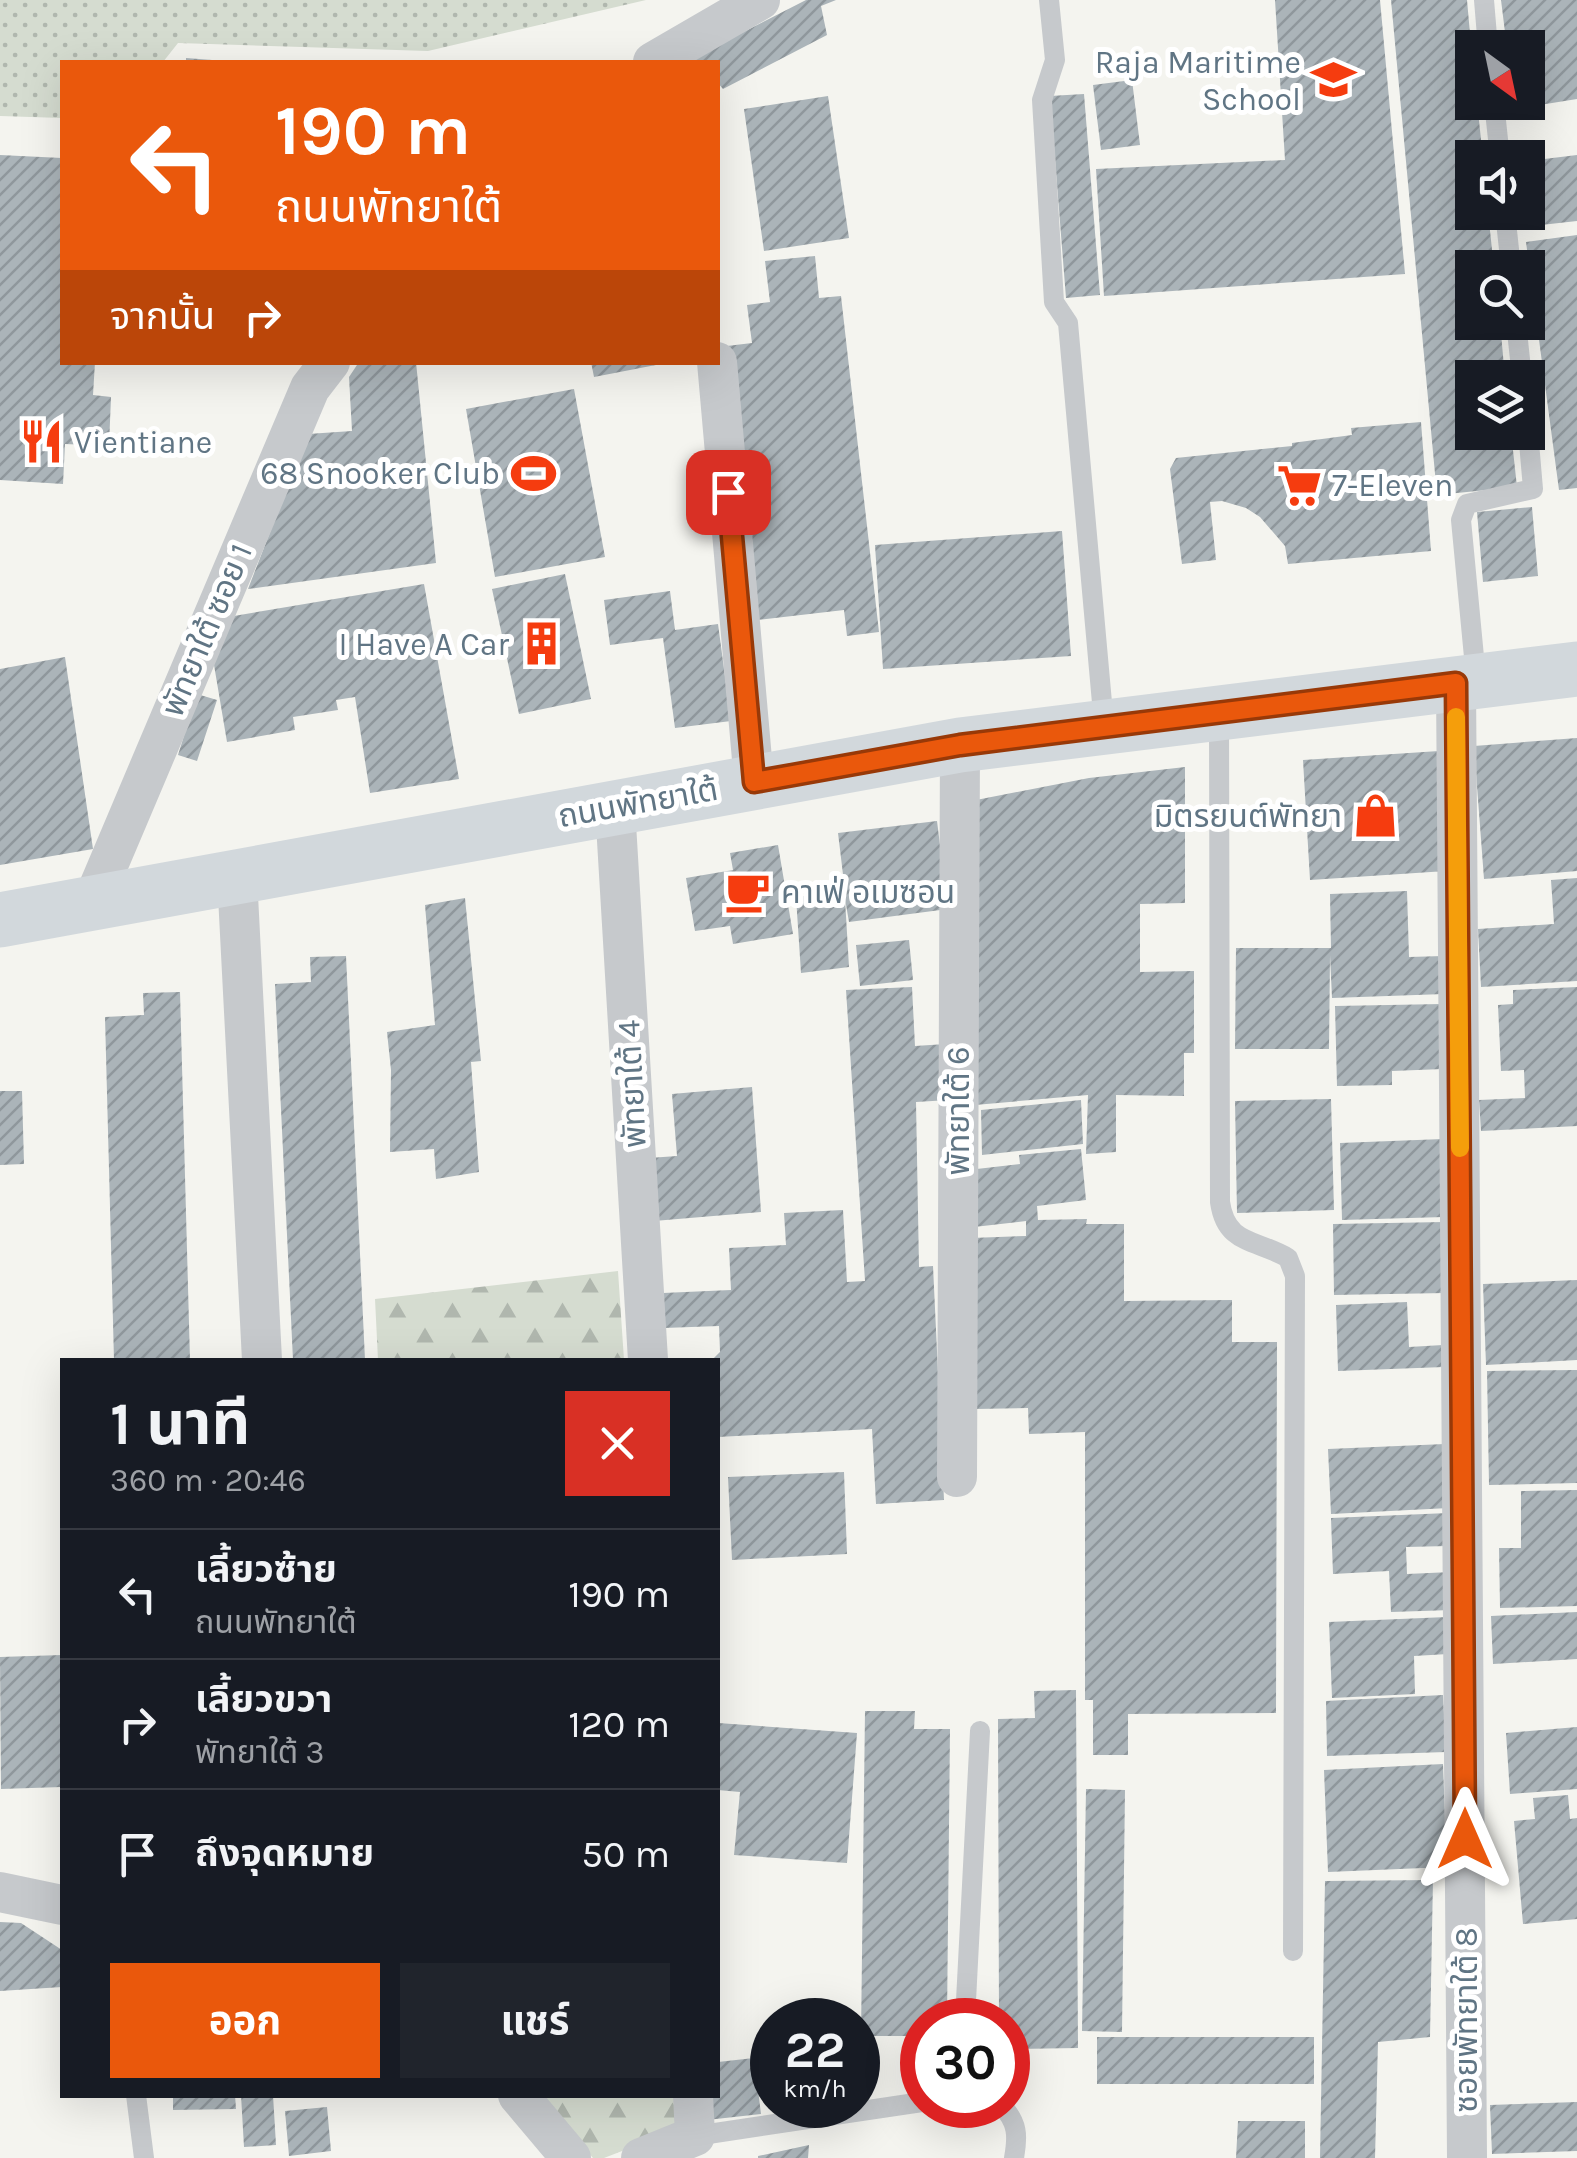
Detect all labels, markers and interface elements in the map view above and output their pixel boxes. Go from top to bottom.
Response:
north arrow [1455,30,1545,120]
map controls [1455,30,1545,450]
place label: Raja Maritime School [1095,44,1301,118]
school or university icon: Raja Maritime School [1310,56,1358,104]
text: 190 m [275,90,471,172]
icon: left [110,100,240,230]
button: sound [1455,140,1545,230]
text: ถนนพัทยาใต้ [275,181,502,233]
button: search [1455,250,1545,340]
icon: right [235,290,290,345]
text: จากนั้น [110,294,215,339]
button: layers [1455,360,1545,450]
restaurant icon: Vientiane [17,418,65,466]
place label: Vientiane [74,424,212,461]
sports icon: 68 Snooker Club [509,449,557,497]
pin [686,450,771,535]
place label: 68 Snooker Club [260,455,500,492]
supermarket icon: 7-Eleven [1275,461,1323,509]
icon: arrive [701,465,756,520]
place label: 7-Eleven [1332,467,1453,504]
street label: พัทยาใต้ ซอย 1 [154,538,260,722]
building icon: I Have A Car [518,620,566,668]
place label: I Have A Car [339,626,509,663]
street label: ถนนพัทยาใต้ [555,771,721,835]
shop icon: มิตรยนต์พัทยา [1351,792,1399,840]
place label: มิตรยนต์พัทยา [1154,798,1342,835]
cafe icon: คาเฟ่ อเมซอน [724,868,772,916]
place label: คาเฟ่ อเมซอน [781,874,955,911]
street label: พัทยาใต้ 4 [610,1019,654,1149]
street label: พัทยาใต้ 6 [940,1047,977,1175]
text: 1 นาที [110,1389,250,1459]
button: close [565,1391,670,1496]
text: 360 m · 20:46 [110,1462,306,1499]
text: เลี้ยวซ้าย [195,1547,337,1592]
icon: left [110,1567,165,1622]
text: 190 m [568,1572,670,1617]
text: ถนนพัทยาใต้ [195,1604,357,1641]
text: เลี้ยวขวา [195,1677,332,1722]
icon: right [110,1697,165,1752]
text: 120 m [568,1702,670,1747]
text: พัทยาใต้ 3 [195,1734,325,1771]
position arrow [1413,1787,1517,1891]
icon: arrive [110,1827,165,1882]
text: ถึงจุดหมาย [195,1831,374,1876]
text: 50 m [581,1832,670,1877]
street label: ซอยพัทยาใต้ 8 [1448,1927,1485,2113]
button: ออก [110,1963,380,2078]
button: แชร์ [400,1963,670,2078]
speed limit sign: 30 [900,1998,1030,2128]
text: 22 [785,2021,845,2080]
text: km/h [783,2074,847,2103]

